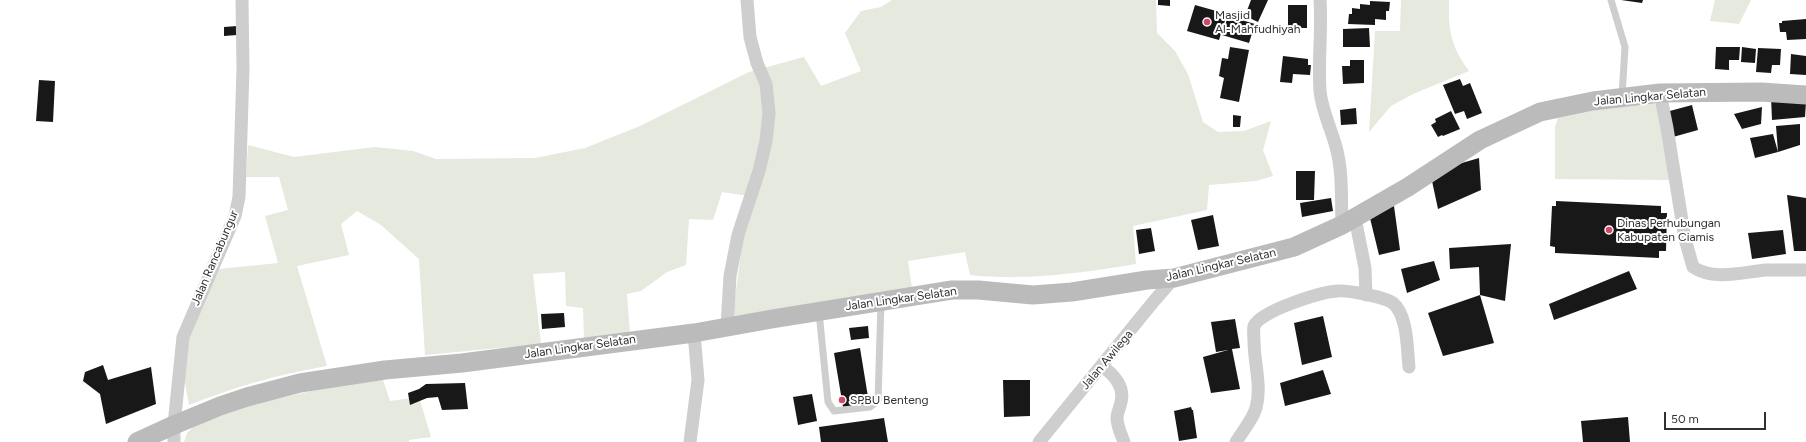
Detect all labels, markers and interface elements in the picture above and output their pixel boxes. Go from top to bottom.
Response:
place label: Masjid Al-Mahfudhiyah [1215,8,1300,36]
marker: Masjid Al-Mahfudhiyah [1202,17,1212,27]
street label: Jalan Lingkar Selatan [1593,85,1707,109]
street label: Jalan Rancabungur [188,208,242,308]
place label: Dinas Perhubungan Kabupaten Ciamis [1617,216,1721,244]
marker: Dinas Perhubungan Kabupaten Ciamis [1604,225,1614,235]
street label: Jalan Lingkar Selatan [1165,245,1277,285]
street label: Jalan Lingkar Selatan [844,284,958,314]
street label: Jalan Awilega [1078,327,1136,393]
street label: Jalan Lingkar Selatan [523,332,637,362]
place label: SPBU Benteng [850,393,928,407]
marker: SPBU Benteng [837,395,847,405]
scale bar [1666,404,1768,430]
text: 50 m [1671,412,1699,426]

